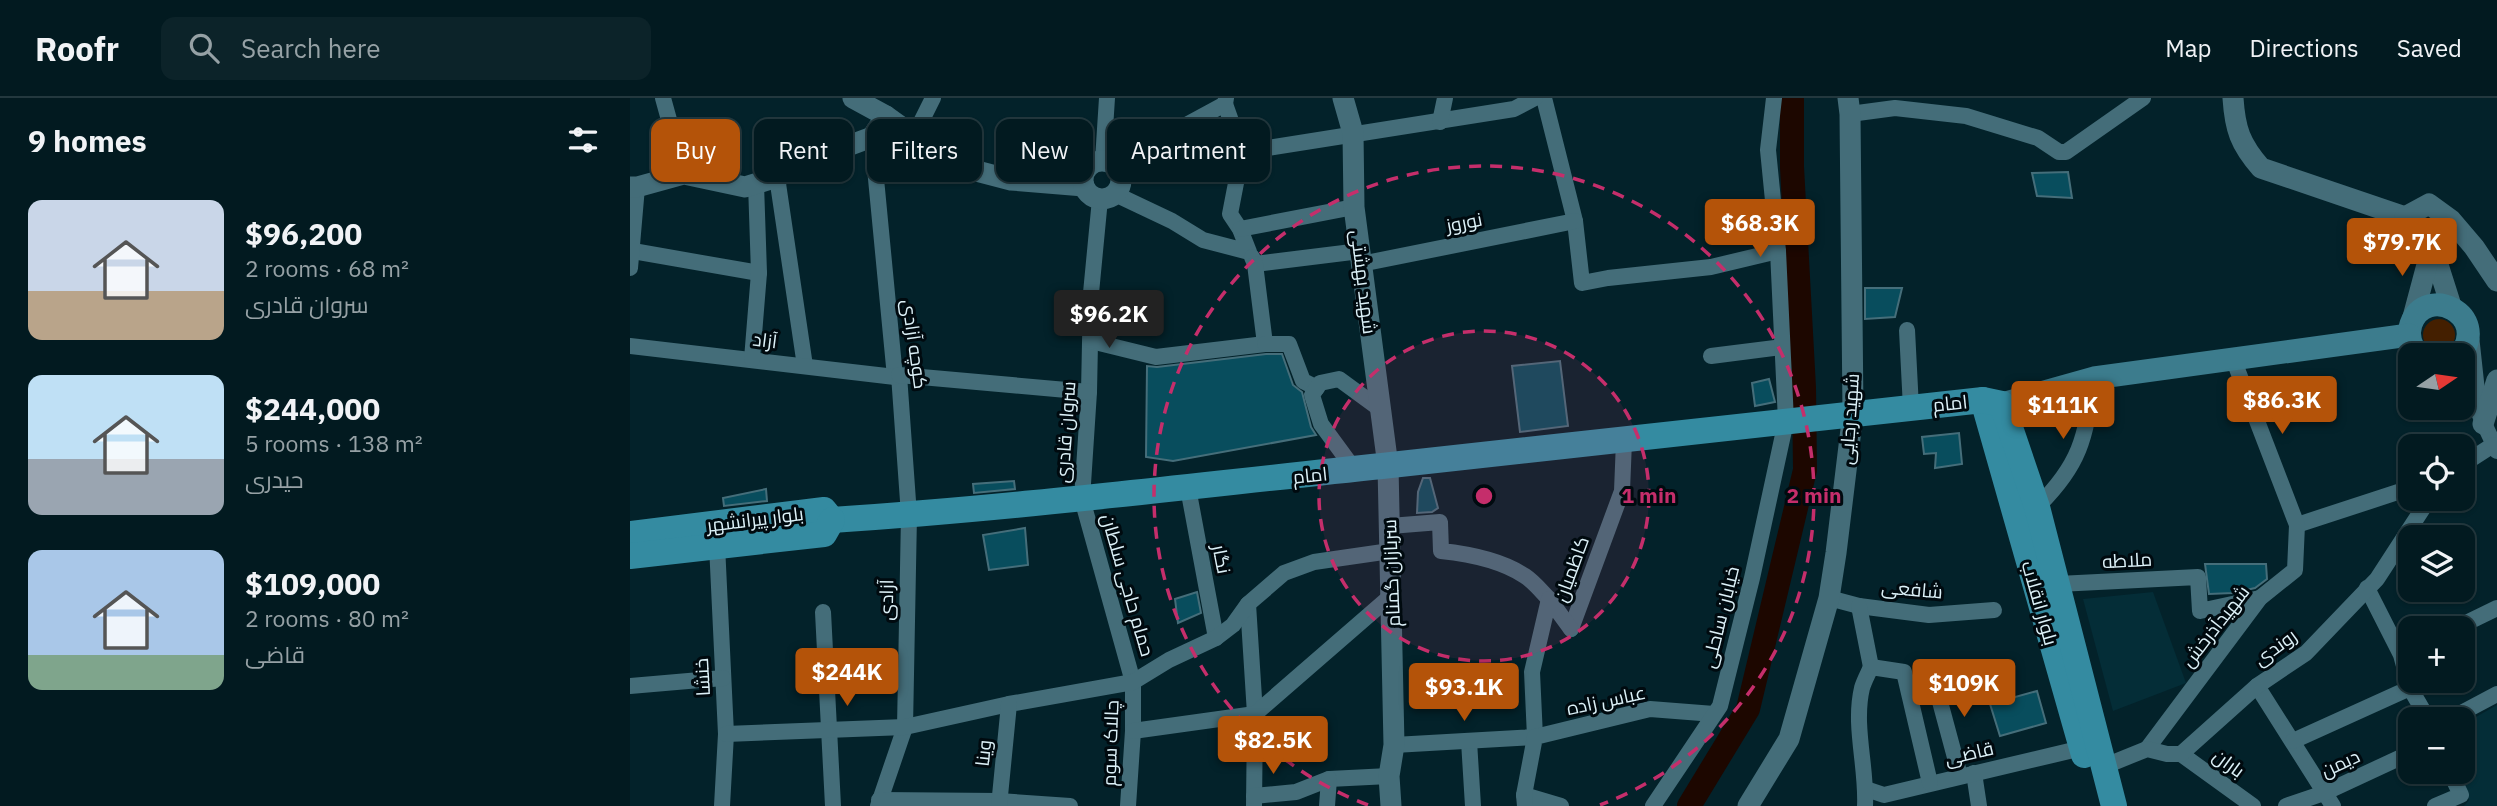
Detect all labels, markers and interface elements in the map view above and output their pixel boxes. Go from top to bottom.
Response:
search box [161,17,651,80]
text: Roofr [35,27,119,70]
icon: search [185,29,223,67]
text: Search here [241,31,380,65]
text: Map [2165,32,2211,64]
text: Directions [2249,32,2359,64]
text: Saved [2397,32,2462,64]
chip: Buy [651,119,740,182]
chip: Rent [754,119,853,182]
chip: Filters [867,119,982,182]
chip: New [996,119,1093,182]
chip: Apartment [1107,119,1270,182]
text: 9 homes [28,121,147,160]
icon: filters [564,121,602,159]
pin: $68.3K [1703,200,1817,259]
street label: نوروز [1443,207,1484,237]
text: $68.3K [1721,207,1799,237]
text: $96,200 [245,214,362,253]
pin: $79.7K [2345,218,2459,278]
text: $79.7K [2363,226,2441,256]
icon: home [84,228,168,312]
street label: شهید بهشتی [1346,229,1382,335]
text: 2 rooms · 68 m² [245,253,409,283]
text: سروان قادری [245,289,369,319]
pin: $96.2K [1052,290,1166,350]
street label: کوچه آزادی [896,298,933,391]
text: $96.2K [1070,298,1148,328]
street label: آزاد [751,327,779,353]
north arrow [2398,343,2474,420]
map controls [2398,343,2475,784]
street label: شهید رجایی [1834,373,1864,465]
pin: $86.3K [2225,376,2339,436]
street label: سروان قادری [1049,380,1081,484]
pin: $111K [2014,382,2112,441]
text: $86.3K [2243,384,2321,414]
text: $244,000 [245,389,380,428]
street label: امام [1931,389,1969,419]
text: $111K [2027,389,2099,419]
icon: home [84,403,168,487]
text: 5 rooms · 138 m² [245,428,423,458]
button: locate [2398,434,2475,511]
street label: امام [1291,461,1329,491]
text: حیدری [245,464,304,494]
text: 1 min [1622,481,1676,509]
text: 2 min [1787,481,1841,509]
centre of rings [1472,484,1496,508]
street label: بلوار پیرانشهر [704,501,805,538]
street label: حمام حاجی سلطان [1094,511,1160,660]
street label: سربازان گمنام [1377,519,1407,627]
button: layers [2398,525,2475,602]
street label: کاظمیان [1548,533,1594,605]
street label: نگار [1207,541,1237,576]
street label: ملاطه [2101,547,2153,573]
street label: بلوار انقلاب [2017,558,2063,648]
text: $109,000 [245,564,380,603]
street label: خیابان ساحلی [1696,564,1744,670]
street label: شافعی [1880,574,1944,604]
icon: home [84,578,168,662]
street label: آزادی [874,579,898,621]
street label: شهیدآذرخش [2176,580,2254,672]
text: 2 rooms · 80 m² [245,603,409,633]
button: + [2398,616,2475,693]
street label: روندی [2249,623,2301,671]
text: قاضی [245,639,305,669]
pin: $244K [798,648,896,708]
text: $244K [811,656,883,686]
street label: خنشا [689,657,715,697]
pin: $109K [1915,660,2013,719]
pin: $93.1K [1407,664,1521,723]
text: $109K [1928,667,2000,697]
text: $93.1K [1425,671,1503,701]
street label: عباس زاده [1564,680,1648,720]
street label: چالاک سوم [1097,699,1125,787]
button: − [2398,707,2475,784]
pin: $82.5K [1216,716,1330,776]
text: $82.5K [1234,724,1312,754]
street label: قاضی [1942,736,1996,770]
street label: وینا [970,739,996,767]
street label: باران [2208,743,2250,783]
street label: دیمن [2317,744,2363,782]

